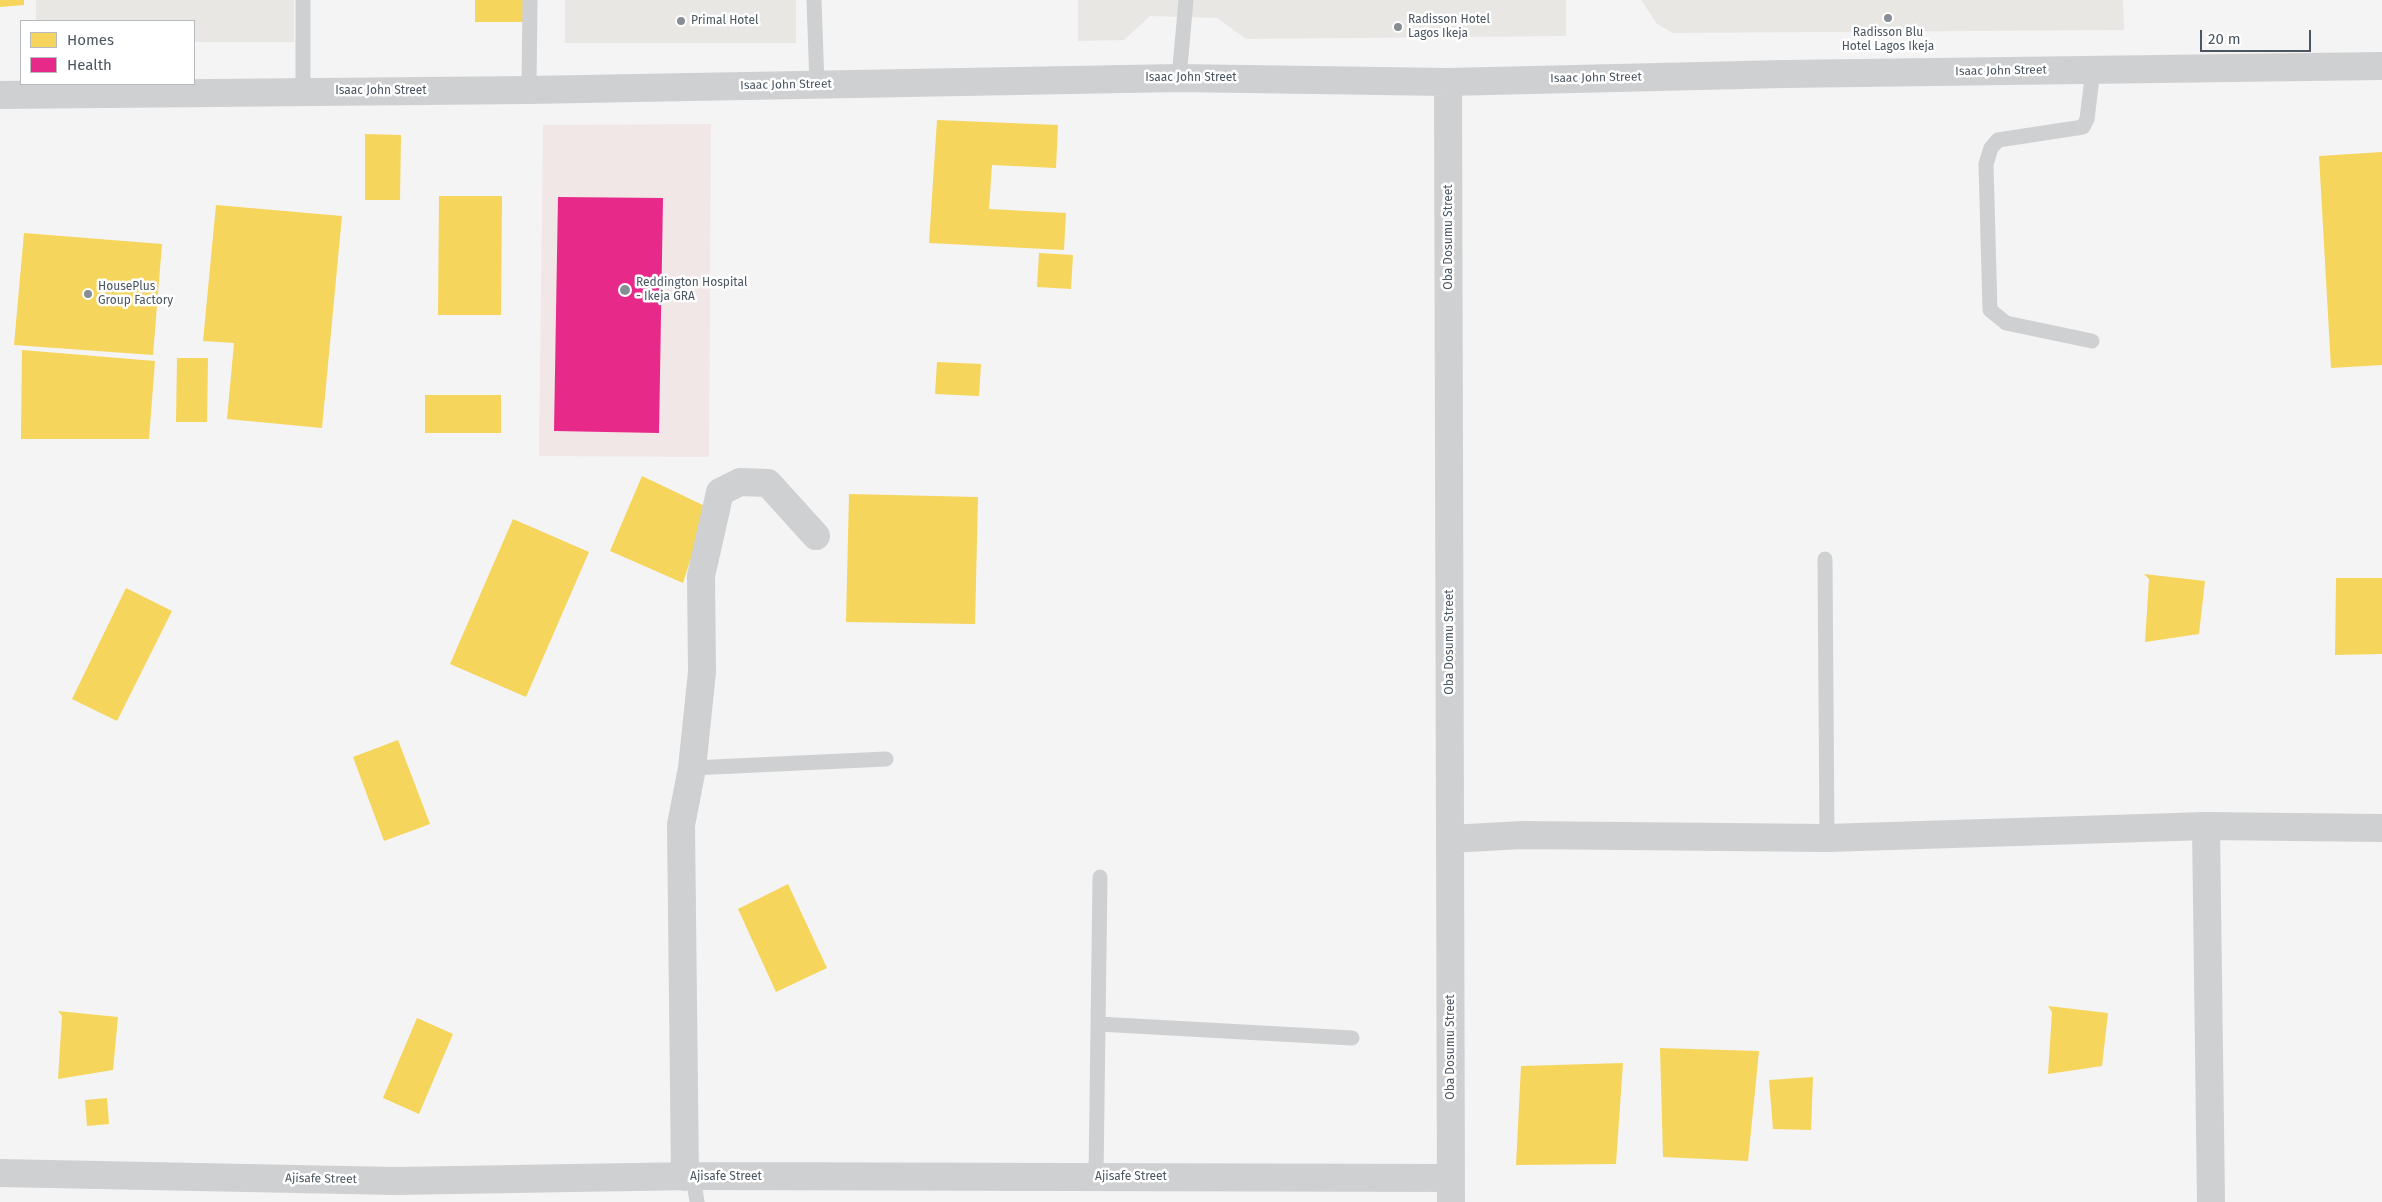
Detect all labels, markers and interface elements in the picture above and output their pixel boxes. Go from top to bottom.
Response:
marker: Radisson Blu Hotel Lagos Ikeja [1882,12,1894,24]
place label: Radisson Hotel Lagos Ikeja [1408,13,1490,41]
place label: Primal Hotel [691,14,759,28]
marker: Primal Hotel [675,15,687,27]
legend [20,20,195,85]
scale bar [2202,20,2313,52]
marker: Radisson Hotel Lagos Ikeja [1392,21,1404,33]
place label: Radisson Blu Hotel Lagos Ikeja [1842,26,1934,54]
text: 20 m [2208,30,2241,48]
text: Homes [67,31,114,49]
text: Health [67,56,112,74]
street label: Isaac John Street [1955,63,2047,79]
street label: Isaac John Street [1550,70,1642,86]
street label: Isaac John Street [1145,71,1237,85]
street label: Isaac John Street [740,77,832,93]
street label: Isaac John Street [335,84,427,98]
street label: Oba Dosumu Street [1442,184,1456,290]
place label: Reddington Hospital - Ikeja GRA [636,276,747,304]
place label: HousePlus Group Factory [98,280,173,308]
marker: Reddington Hospital - Ikeja GRA [618,283,632,297]
marker: HousePlus Group Factory [82,288,94,300]
street label: Oba Dosumu Street [1443,589,1457,695]
street label: Oba Dosumu Street [1444,994,1458,1100]
street label: Ajisafe Street [690,1170,762,1184]
street label: Ajisafe Street [1095,1170,1167,1184]
street label: Ajisafe Street [285,1171,357,1187]

